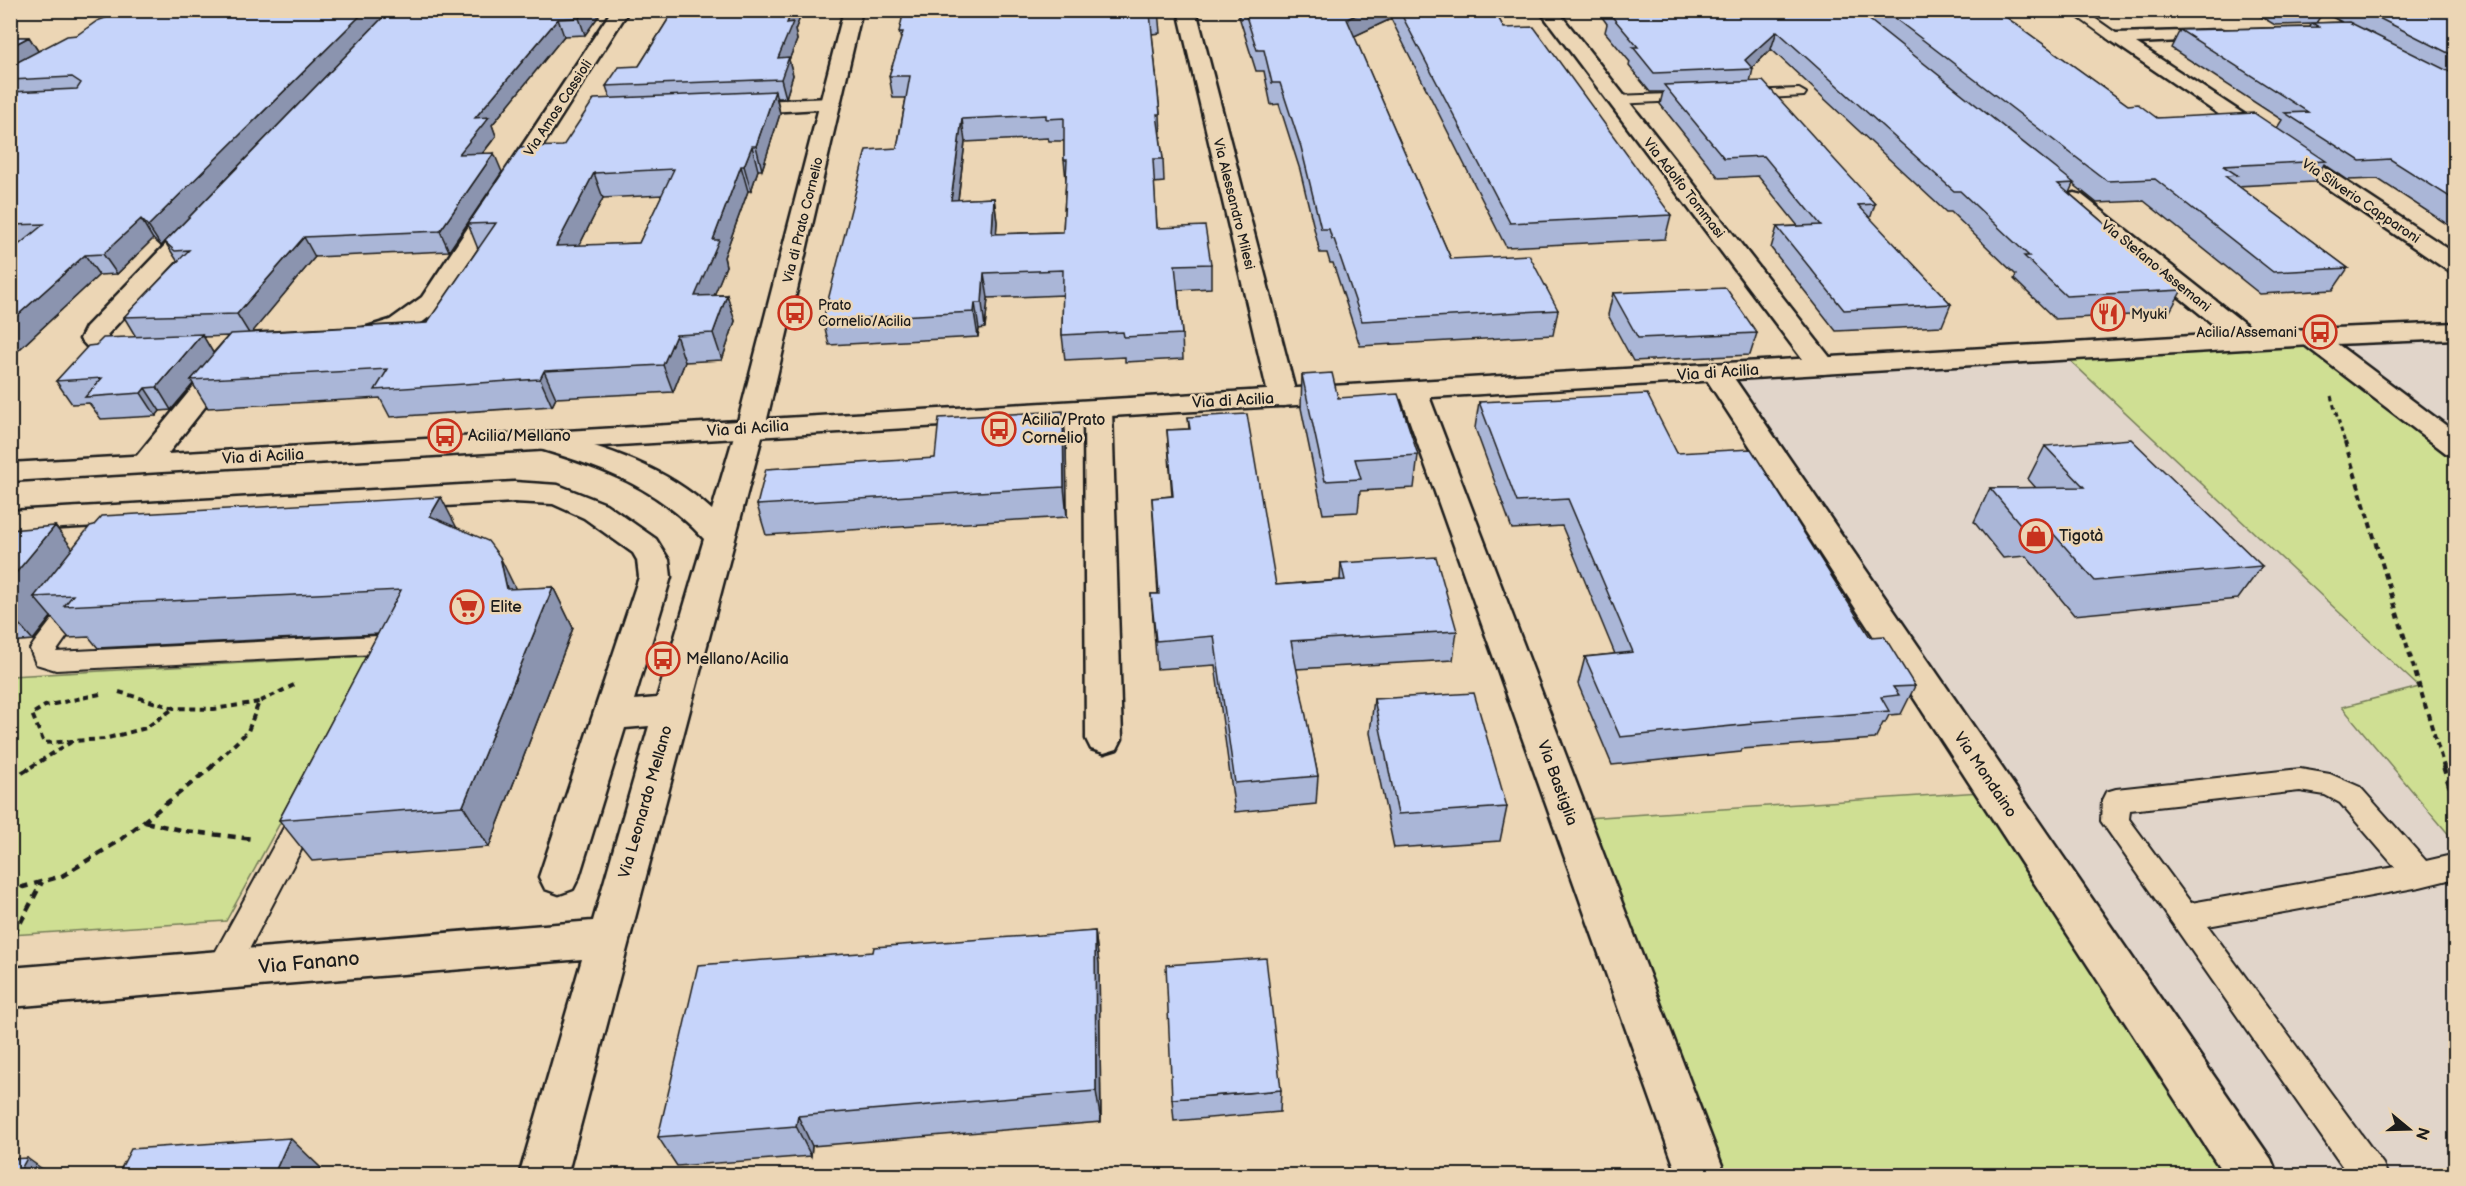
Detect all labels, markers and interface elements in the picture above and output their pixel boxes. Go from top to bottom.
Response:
street label: Via Amos Cassioli [520,56,596,160]
street label: Via Adolfo Tommasi [1640,135,1728,241]
street label: Via Alessandro Milesi [1209,137,1259,271]
street label: Via di Prato Cornelio [779,155,827,285]
street label: Via Silverio Capparoni [2299,155,2423,247]
street label: Via Stefano Assemani [2098,217,2214,315]
bus stop icon: Prato Cornelio/Acilia [777,295,813,331]
restaurant icon: Myuki [2090,296,2126,332]
place label: Prato Cornelio/Acilia [818,297,911,330]
place label: Myuki [2131,306,2167,323]
bus stop icon: Acilia/Assemani [2302,314,2338,350]
place label: Acilia/Assemani [2196,324,2297,341]
street label: Via di Acilia [1676,361,1760,385]
street label: Via di Acilia [1191,389,1275,413]
bus stop icon: Acilia/Prato Cornelio [981,411,1017,447]
place label: Acilia/Prato Cornelio [1022,411,1105,448]
street label: Via di Acilia [706,417,790,441]
bus stop icon: Acilia/Mellano [427,418,463,454]
place label: Acilia/Mellano [468,427,571,446]
street label: Via di Acilia [221,445,305,469]
shop icon: Tigotà [2018,518,2054,554]
place label: Tigotà [2059,527,2103,546]
supermarket icon: Elite [449,589,485,625]
place label: Elite [490,598,522,617]
bus stop icon: Mellano/Acilia [645,641,681,677]
place label: Mellano/Acilia [686,650,789,669]
street label: Via Leonardo Mellano [615,723,677,881]
street label: Via Mondaino [1949,729,2021,821]
street label: Via Bastiglia [1533,738,1581,828]
street label: Via Fanano [257,947,361,979]
north arrow [2379,1099,2439,1159]
text: N [2411,1125,2433,1142]

